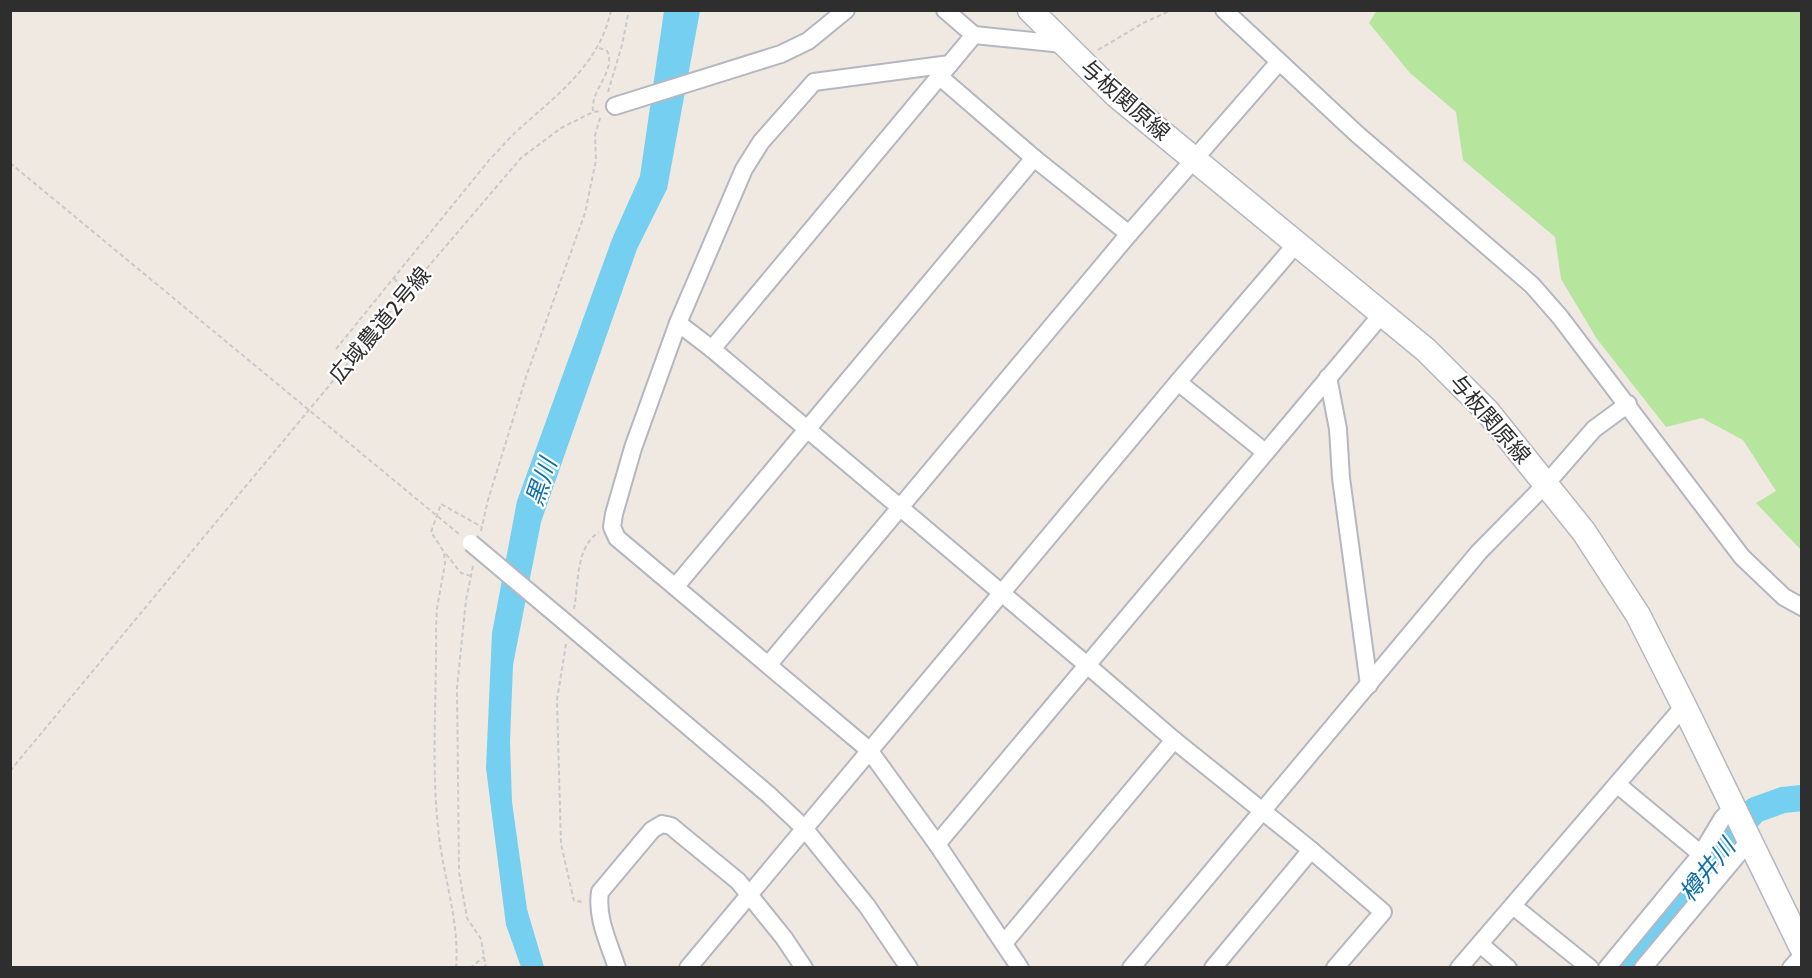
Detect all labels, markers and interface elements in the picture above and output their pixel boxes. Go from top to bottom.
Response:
street label: 与板関原線 [1075,54,1175,146]
street label: 広域農道2号線 [324,261,436,389]
street label: 与板関原線 [1444,369,1536,469]
water label: 黒川 [519,452,564,509]
water label: 樽井川 [1673,831,1743,907]

